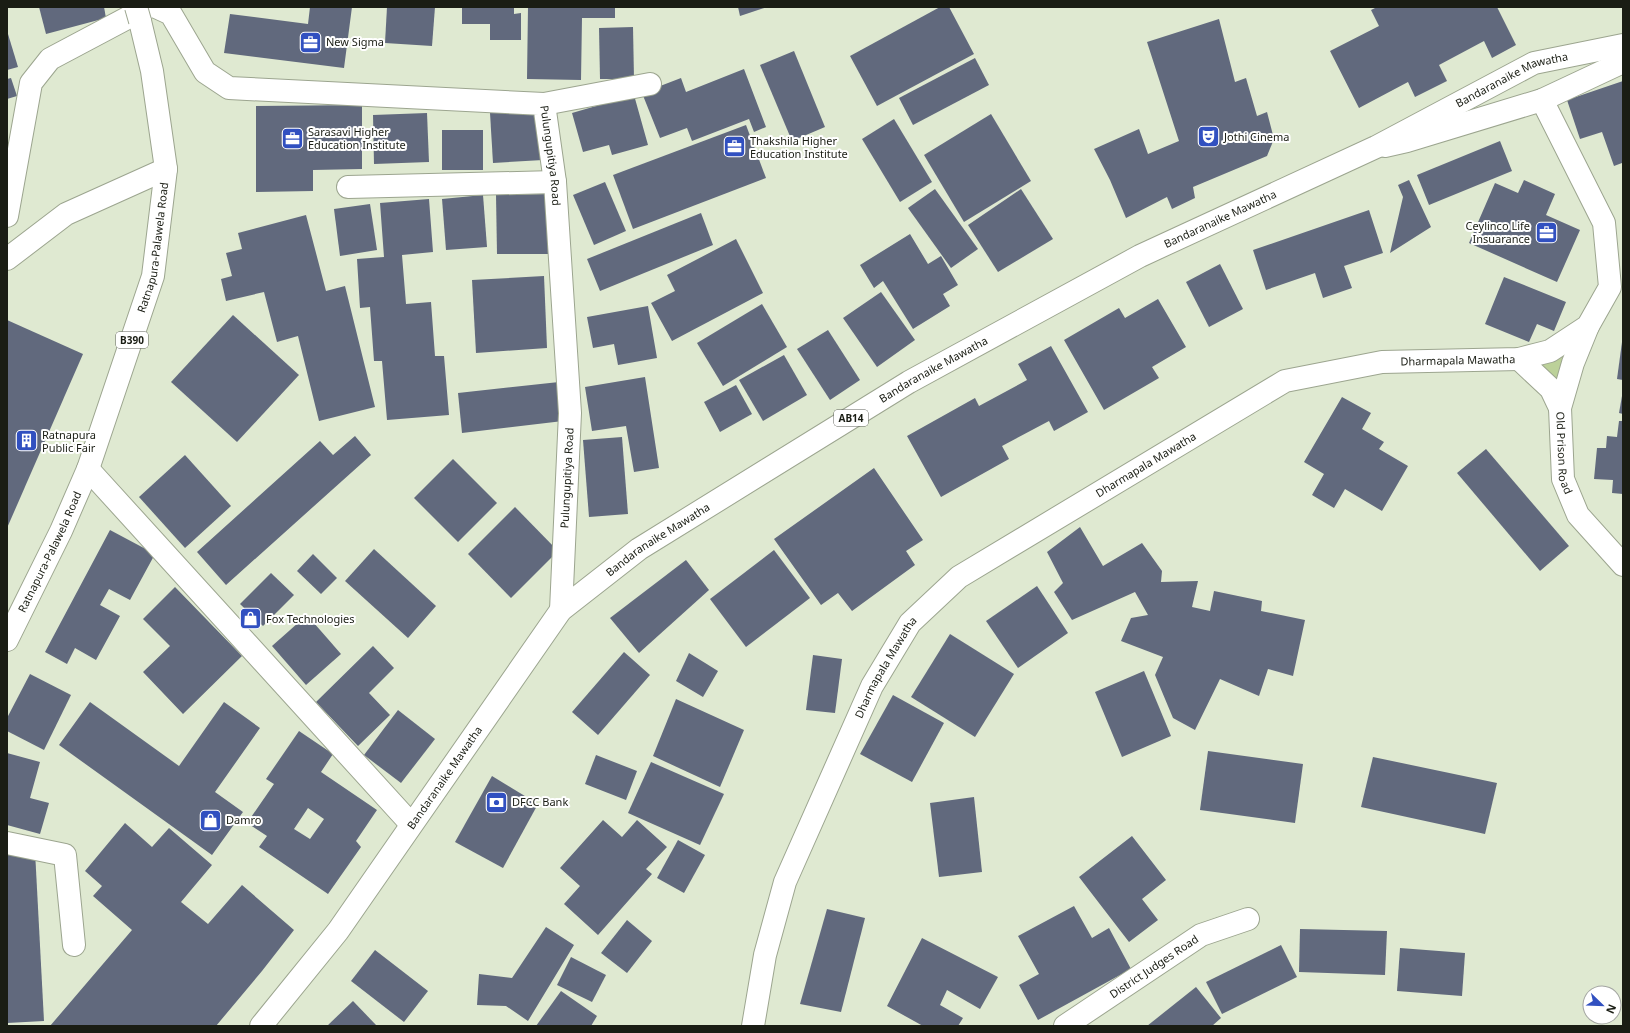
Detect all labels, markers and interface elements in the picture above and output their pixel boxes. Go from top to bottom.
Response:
office icon: New Sigma [298,29,324,55]
place label: New Sigma [326,34,384,49]
street label: Bandaranaike Mawatha [1453,48,1569,110]
street label: Pulungupitiya Road [537,104,565,206]
place label: Sarasavi Higher Education Institute [308,124,406,152]
theatre icon: Jothi Cinema [1196,124,1222,150]
office icon: Sarasavi Higher Education Institute [280,125,306,151]
place label: Jothi Cinema [1223,129,1289,144]
place label: Thakshila Higher Education Institute [750,133,848,161]
office icon: Thakshila Higher Education Institute [722,134,748,160]
street label: Ratnapura-Palawela Road [133,181,171,314]
street label: Bandaranaike Mawatha [1161,186,1279,251]
place label: Ceylinco Life Insuarance [1466,218,1530,246]
office icon: Ceylinco Life Insuarance [1533,219,1559,245]
road number: B390 [116,332,148,348]
street label: Bandaranaike Mawatha [876,333,990,406]
street label: Dharmapala Mawatha [1400,351,1515,369]
road number: AB14 [834,410,868,426]
street label: Old Prison Road [1553,411,1576,496]
place label: Ratnapura Public Fair [42,427,96,455]
street label: Pulungupitiya Road [556,427,577,529]
building icon: Ratnapura Public Fair [13,428,39,454]
street label: Dharmapala Mawatha [1093,428,1199,500]
street label: Ratnapura-Palawela Road [14,489,84,615]
street label: Bandaranaike Mawatha [602,499,712,579]
shop icon: Fox Technologies [238,606,264,632]
place label: Fox Technologies [266,611,354,626]
street label: Dharmapala Mawatha [851,613,920,720]
street label: Bandaranaike Mawatha [403,723,485,832]
bank icon: DFCC Bank [483,789,509,815]
place label: DFCC Bank [512,794,568,809]
shop icon: Damro [198,807,224,833]
place label: Damro [226,812,262,827]
street label: District Judges Road [1106,931,1201,1001]
north arrow [1582,985,1622,1025]
text: N [1603,1002,1620,1016]

